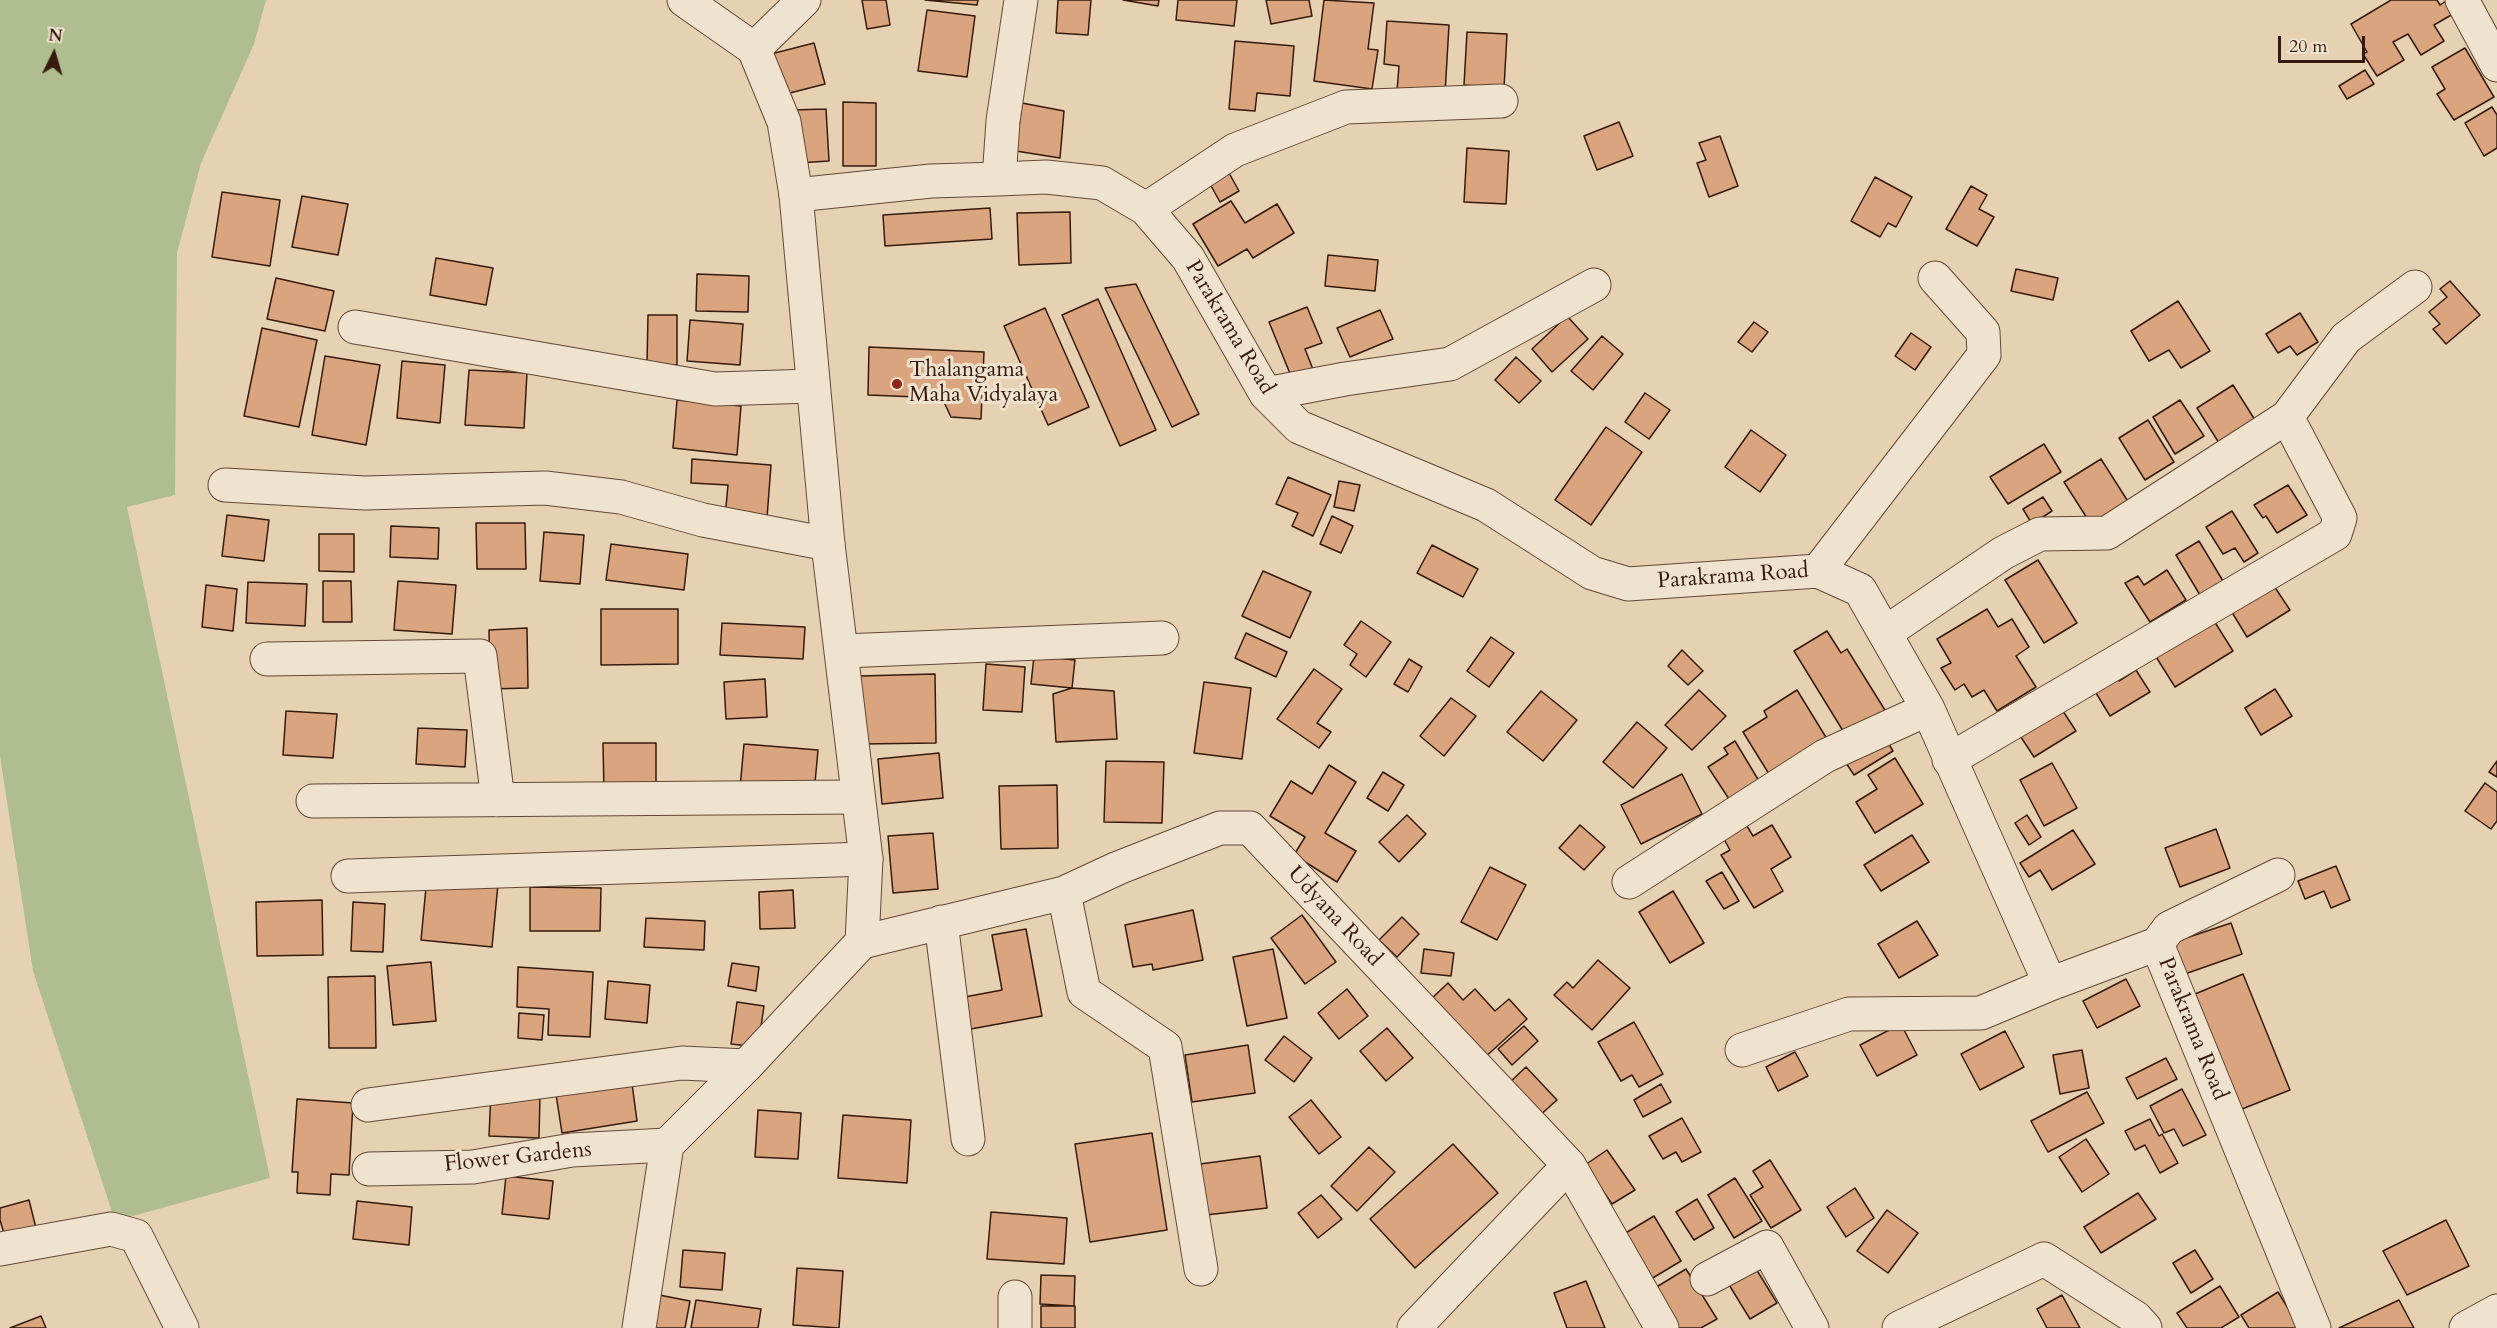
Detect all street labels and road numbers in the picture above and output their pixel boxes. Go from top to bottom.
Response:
street label: Parakrama Road [1179,256,1279,400]
street label: Parakrama Road [1656,559,1810,595]
street label: Udyana Road [1281,862,1387,972]
street label: Parakrama Road [2151,954,2233,1104]
street label: Flower Gardens [443,1137,593,1179]

